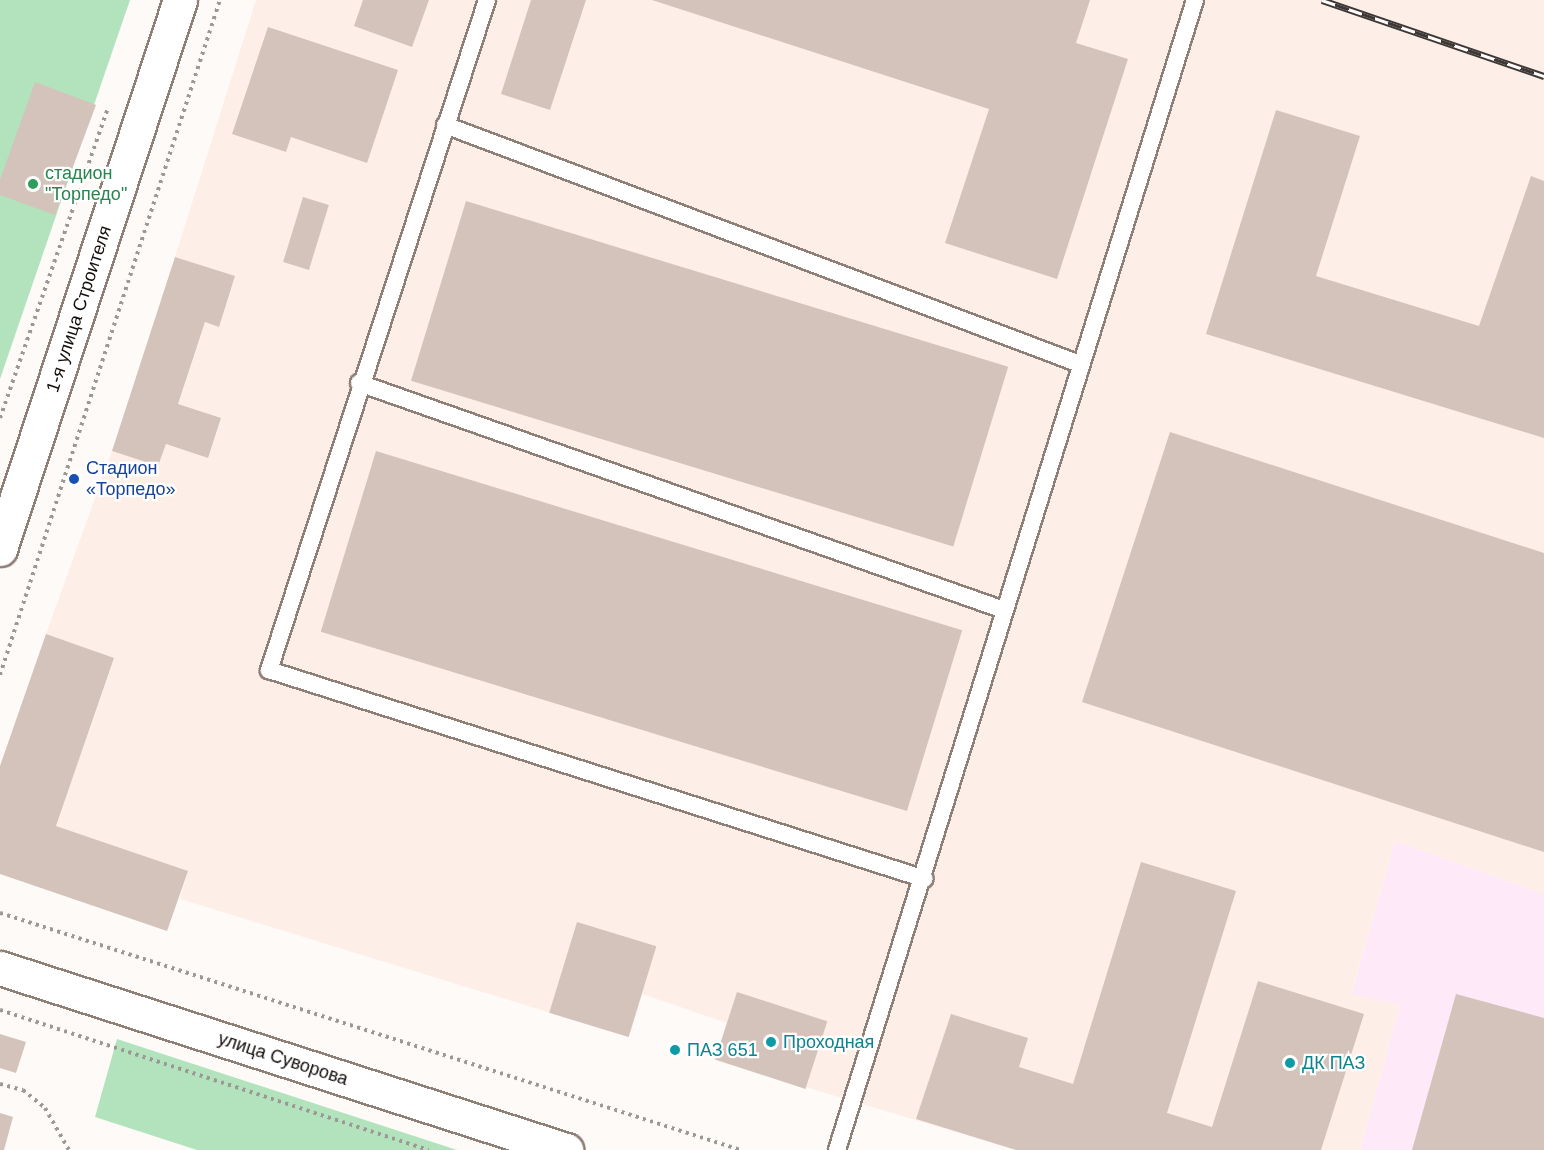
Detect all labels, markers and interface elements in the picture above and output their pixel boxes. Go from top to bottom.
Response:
place label: стадион "Торпедо" [45,163,127,206]
marker: стадион "Торпедо" [26,177,40,191]
street label: 1-я улица Строителя [42,223,116,395]
place label: Стадион «Торпедо» [86,458,176,500]
marker: Стадион «Торпедо» [67,472,81,486]
street label: улица Суворова [215,1028,351,1090]
place label: Проходная [783,1031,874,1053]
marker: Проходная [764,1035,778,1049]
place label: ПАЗ 651 [687,1039,758,1061]
marker: ПАЗ 651 [668,1043,682,1057]
place label: ДК ПАЗ [1302,1052,1365,1074]
marker: ДК ПАЗ [1283,1056,1297,1070]

